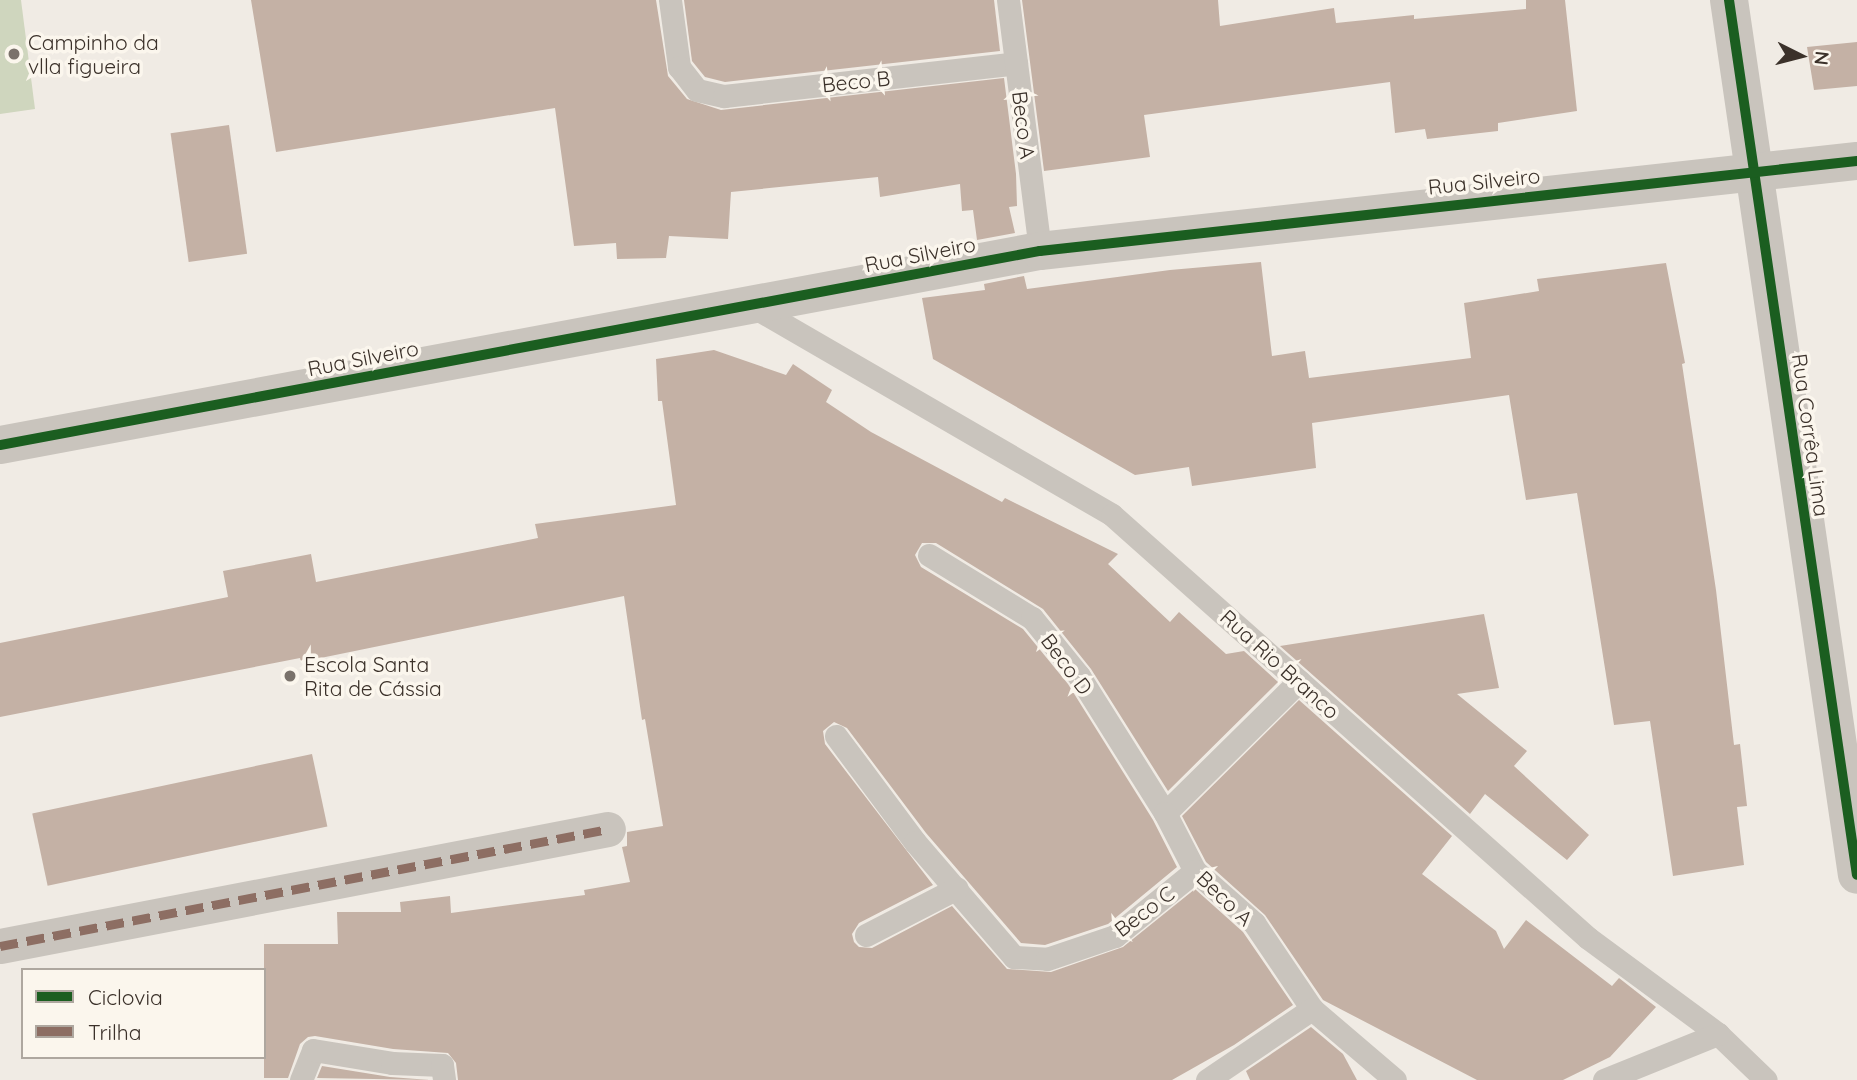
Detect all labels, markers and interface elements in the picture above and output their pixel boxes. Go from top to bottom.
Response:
north arrow [1766,21,1836,91]
place label: Campinho da vlla figueira [28,29,159,79]
marker: Campinho da vlla figueira [6,46,22,62]
text: N [1809,50,1835,66]
street label: Beco B [821,65,891,97]
street label: Beco A [1007,90,1041,160]
street label: Rua Silveiro [1427,163,1541,199]
street label: Rua Silveiro [862,231,978,277]
street label: Rua Silveiro [305,335,421,381]
street label: Rua Corrêa Lima [1787,352,1835,518]
street label: Rua Rio Branco [1215,604,1345,724]
street label: Beco D [1036,629,1098,699]
place label: Escola Santa Rita de Cássia [304,651,442,701]
marker: Escola Santa Rita de Cássia [282,668,298,684]
street label: Beco A [1192,865,1258,931]
street label: Beco C [1109,880,1179,942]
legend [21,968,266,1059]
text: Ciclovia [88,984,163,1010]
text: Trilha [88,1019,142,1045]

